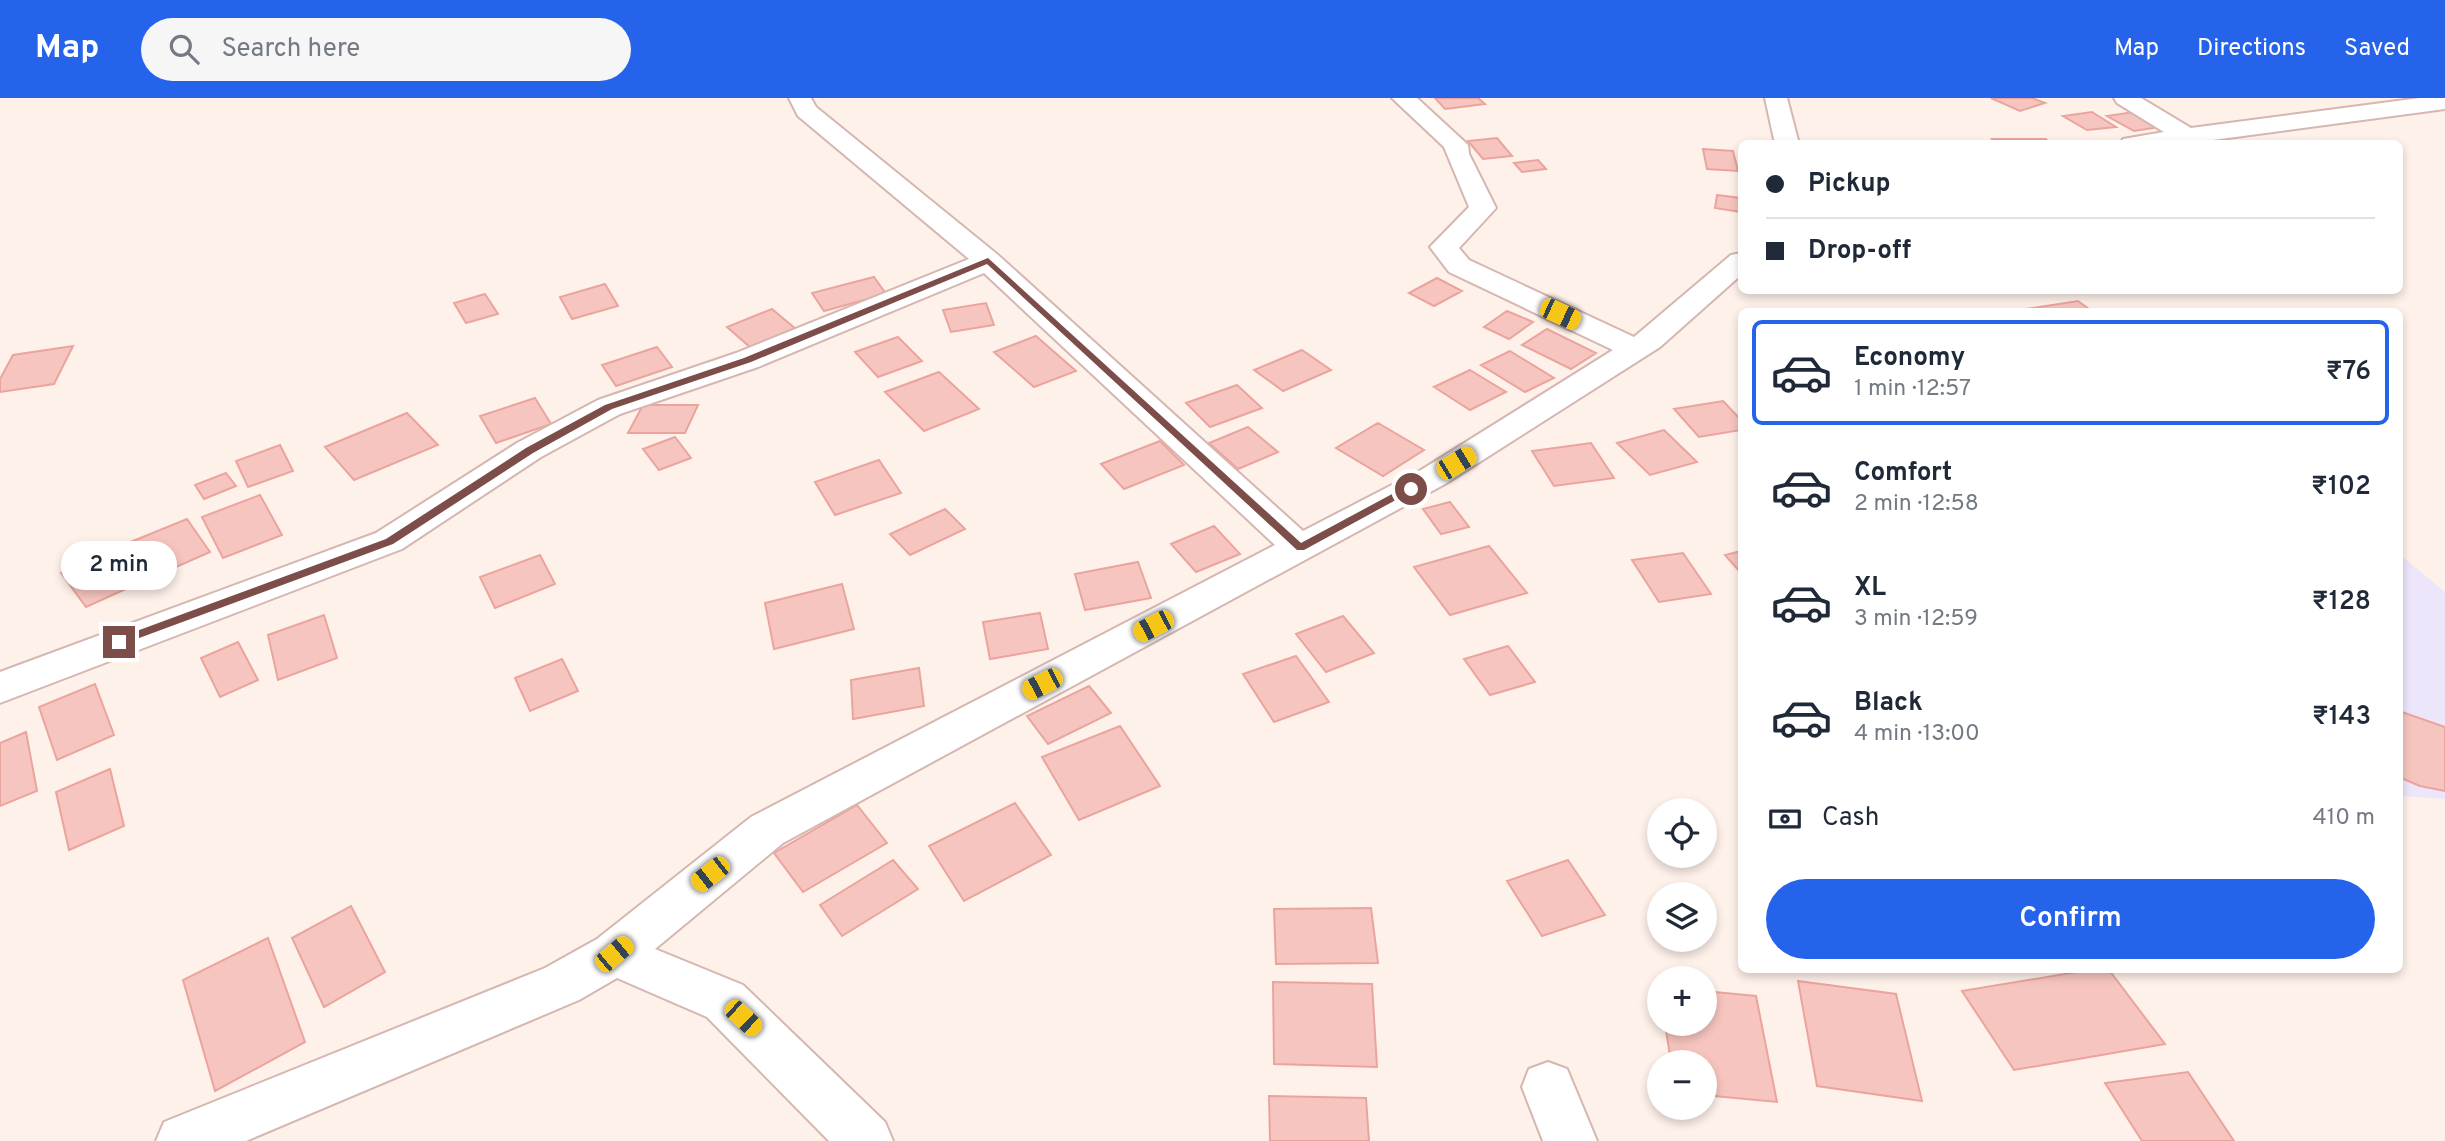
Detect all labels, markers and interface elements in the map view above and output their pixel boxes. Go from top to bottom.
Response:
search box [141,18,631,81]
text: Map [35,28,99,70]
icon: search [165,30,203,68]
text: Search here [221,33,360,66]
text: Map [2114,34,2159,64]
text: Directions [2197,34,2306,64]
text: Saved [2344,34,2410,64]
text: Pickup [1808,168,1891,201]
text: Drop-off [1808,235,1911,268]
car [1537,296,1584,332]
icon: car [1770,341,1833,404]
text: Economy [1854,342,1965,375]
text: ₹76 [2326,356,2371,389]
text: 1 min · 12:57 [1854,375,1971,404]
car [1433,443,1480,483]
icon: car [1770,456,1833,519]
text: Comfort [1854,457,1952,490]
text: ₹102 [2311,471,2371,504]
route start [1395,473,1427,505]
text: 2 min · 12:58 [1854,490,1979,519]
callout: 2 min [61,540,177,589]
text: 2 min [89,551,149,580]
icon: car [1770,571,1833,634]
text: XL [1854,572,1886,605]
text: ₹128 [2312,586,2371,619]
text: 3 min · 12:59 [1854,605,1978,634]
car [1130,607,1177,645]
route end [103,626,135,658]
car [1019,665,1066,703]
icon: car [1770,686,1833,749]
text: Black [1854,687,1923,720]
text: ₹143 [2312,701,2371,734]
text: 4 min · 13:00 [1854,720,1980,749]
map controls [1647,798,1717,1120]
button: locate [1647,798,1717,868]
icon: cash [1766,800,1804,838]
text: Cash [1822,802,1879,835]
text: 410 m [2312,804,2375,833]
car [687,853,734,895]
button: Confirm [1766,879,2375,959]
button: layers [1647,882,1717,952]
car [592,932,637,976]
button: + [1647,966,1717,1036]
car [721,996,766,1040]
button: − [1647,1050,1717,1120]

